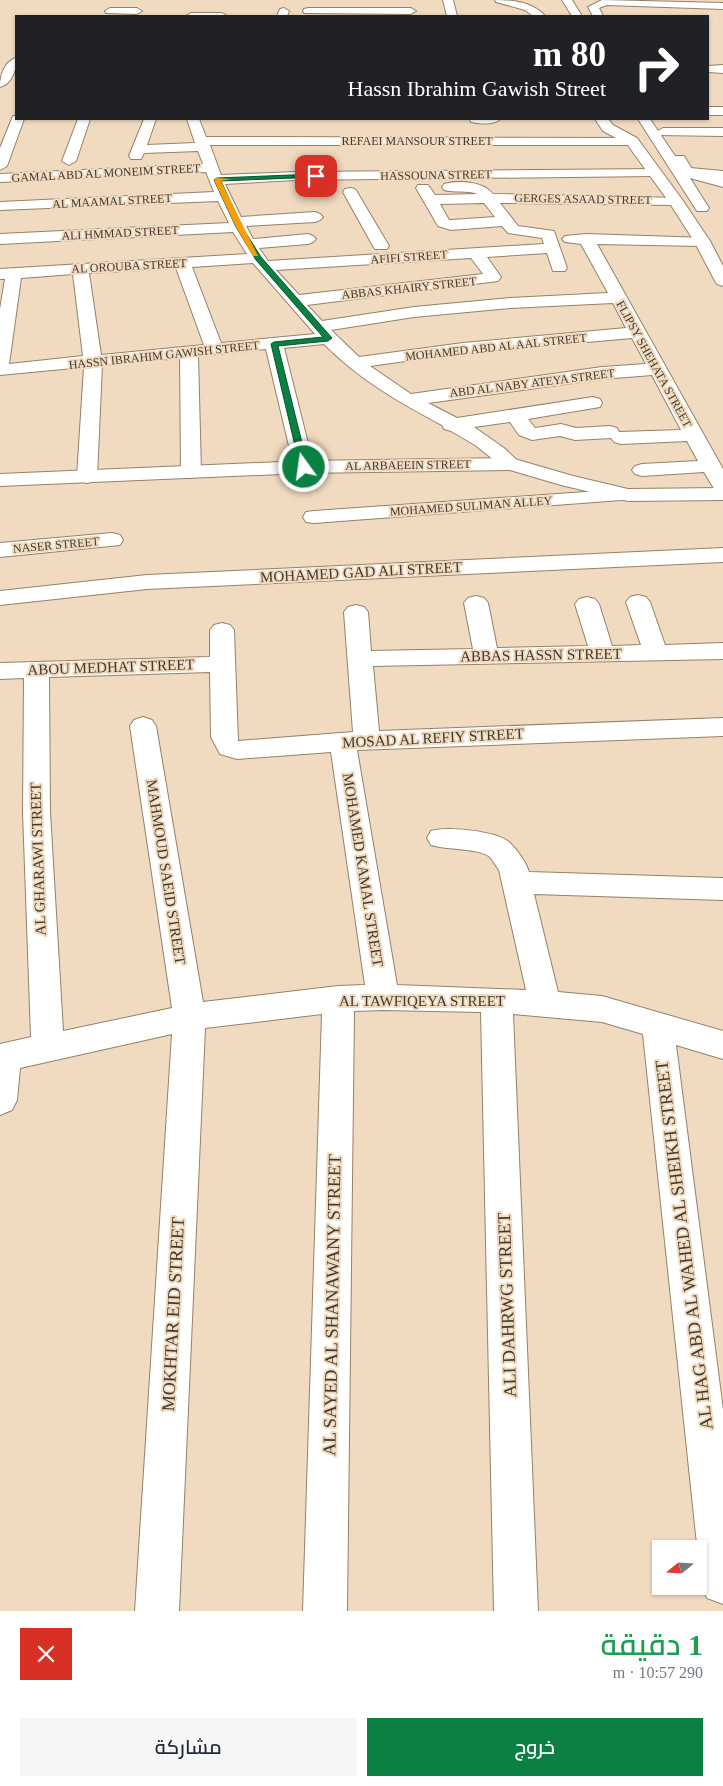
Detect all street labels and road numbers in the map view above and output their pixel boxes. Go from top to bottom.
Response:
street label: REFAEI MANSOUR STREET [341,134,493,148]
street label: GAMAL ABD AL MONEIM STREET [11,161,201,185]
street label: HASSOUNA STREET [380,167,493,183]
street label: AL MAAMAL STREET [52,191,173,211]
street label: GERGES ASAAD STREET [514,191,652,207]
street label: ALI HMMAD STREET [61,223,180,243]
street label: AFIFI STREET [370,247,449,267]
street label: AL OROUBA STREET [71,256,188,276]
street label: ABBAS KHAIRY STREET [341,274,478,302]
street label: FLIPSY SHEHATA STREET [613,298,695,430]
street label: MOHAMED ABD AL AAL STREET [405,330,588,363]
street label: HASSN IBRAHIM GAWISH STREET [68,338,261,372]
street label: ABD AL NABY ATEYA STREET [449,366,616,400]
street label: AL ARBAEEIN STREET [345,457,472,473]
street label: MOHAMED SULIMAN ALLEY [389,493,553,519]
street label: NASER STREET [12,534,100,556]
street label: MOHAMED GAD ALI STREET [260,559,462,585]
street label: ABBAS HASSN STREET [460,646,622,664]
street label: ABOU MEDHAT STREET [27,656,195,678]
street label: MOSAD AL REFIY STREET [342,725,524,751]
street label: MOHAMED KAMAL STREET [340,772,386,968]
street label: MAHMOUD SAEID STREET [143,778,189,966]
street label: AL GHARAWI STREET [27,782,49,936]
street label: AL TAWFIQEYA STREET [339,993,505,1009]
street label: AL HAG ABD AL WAHED AL SHEIKH STREET [651,1059,717,1431]
street label: AL SAYED AL SHANAWANY STREET [319,1154,345,1456]
street label: ALI DAHRWG STREET [494,1212,520,1398]
street label: MOKHTAR EID STREET [158,1216,188,1412]

